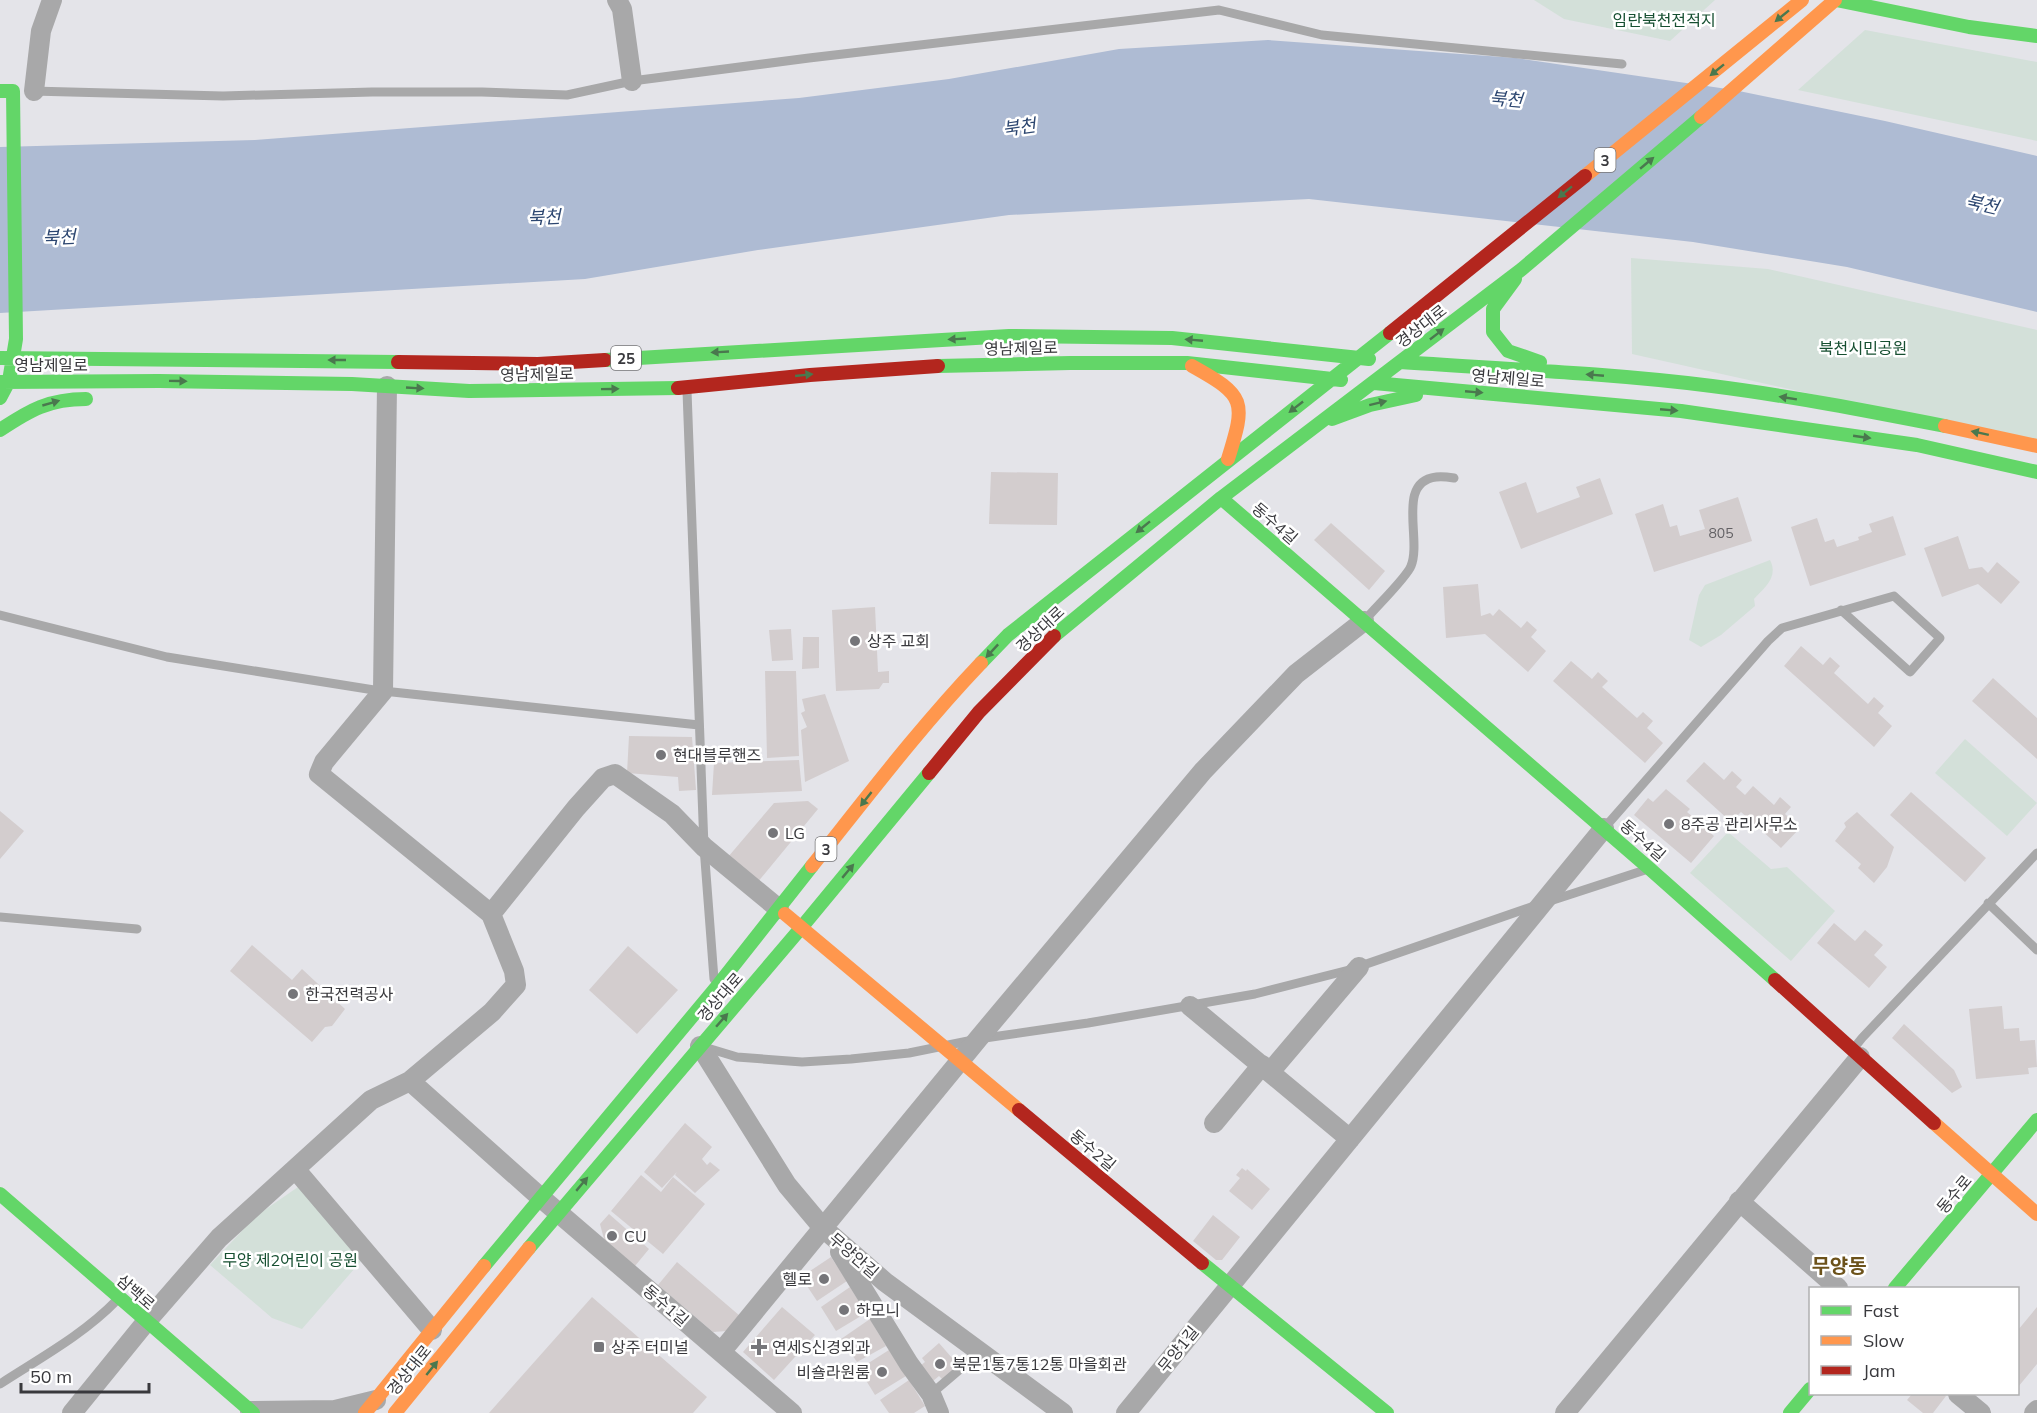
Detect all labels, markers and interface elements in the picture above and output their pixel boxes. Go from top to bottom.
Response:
park label: 임란북천전적지 [1612,10,1716,30]
one-way arrow [1774,10,1790,23]
one-way arrow [1709,63,1724,75]
water label: 북천 [1488,86,1526,112]
water label: 북천 [1001,113,1039,141]
road number: 3 [1594,148,1616,172]
one-way arrow [1639,157,1654,170]
one-way arrow [1557,186,1573,199]
water label: 북천 [1963,189,2003,219]
water label: 북천 [527,205,563,229]
water label: 북천 [42,225,78,249]
street label: 경상대로 [1392,300,1451,352]
one-way arrow [1429,328,1445,340]
one-way arrow [947,335,966,344]
one-way arrow [1184,335,1203,345]
street label: 영남제일로 [984,337,1058,359]
park label: 북천시민공원 [1819,338,1907,358]
road number: 25 [611,346,641,370]
one-way arrow [711,348,730,357]
street label: 영남제일로 [14,355,88,375]
one-way arrow [327,356,346,365]
street label: 영남제일로 [500,363,574,385]
street label: 영남제일로 [1470,365,1546,391]
one-way arrow [795,370,814,380]
one-way arrow [1585,370,1604,379]
one-way arrow [169,376,188,386]
one-way arrow [405,383,424,393]
one-way arrow [600,385,619,394]
one-way arrow [1465,387,1484,397]
one-way arrow [1778,394,1797,403]
one-way arrow [42,398,60,407]
one-way arrow [1368,398,1387,408]
one-way arrow [1288,400,1304,413]
one-way arrow [1659,405,1678,415]
one-way arrow [1971,428,1989,438]
one-way arrow [1852,433,1871,442]
street label: 동수4길 [1248,498,1302,548]
one-way arrow [1135,521,1150,533]
house number: 805 [1708,524,1734,542]
street label: 경상대로 [1012,601,1069,656]
place label: 상주 교회 [867,631,930,651]
marker: 상주 교회 [848,634,862,648]
one-way arrow [986,644,1000,658]
place label: 현대블루핸즈 [673,745,761,765]
marker: 현대블루핸즈 [654,748,668,762]
one-way arrow [859,791,872,807]
place label: 8주공 관리사무소 [1681,814,1798,834]
street label: 동수4길 [1616,815,1670,865]
marker: 8주공 관리사무소 [1662,817,1676,831]
place label: LG [785,823,805,843]
marker: LG [766,826,780,840]
road number: 3 [816,837,836,861]
one-way arrow [842,863,855,879]
street label: 경상대로 [693,968,747,1026]
place label: 한국전력공사 [305,984,394,1004]
marker: 한국전력공사 [286,987,300,1001]
one-way arrow [715,1013,728,1028]
street label: 동수2길 [1066,1125,1120,1175]
street label: 동수로 [1932,1170,1976,1217]
one-way arrow [576,1176,589,1192]
place label: CU [624,1226,647,1246]
street label: 무양안길 [825,1228,883,1282]
marker: CU [605,1229,619,1243]
park label: 무양 제2어린이 공원 [222,1250,358,1270]
district label: 무양동 [1811,1253,1867,1278]
place label: 헬로 [783,1269,812,1289]
street label: 삼백로 [113,1270,159,1314]
marker: 헬로 [817,1272,831,1286]
street label: 동수1길 [639,1280,693,1330]
legend [1809,1287,2019,1395]
text: Fast [1863,1299,1899,1322]
place label: 하모니 [856,1300,900,1320]
marker: 하모니 [837,1303,851,1317]
street label: 무양1길 [1153,1322,1203,1376]
text: Slow [1863,1329,1905,1352]
place label: 상주 터미널 [611,1337,689,1357]
place label: 연세S신경외과 [772,1337,871,1357]
marker: 연세S신경외과 [750,1338,768,1356]
marker: 상주 터미널 [592,1340,606,1354]
street label: 경상대로 [383,1341,435,1399]
place label: 북문1통7통12통 마을회관 [952,1354,1127,1374]
scale bar [21,1356,148,1394]
marker: 북문1통7통12통 마을회관 [933,1357,947,1371]
text: Jam [1863,1359,1896,1382]
one-way arrow [426,1360,438,1375]
place label: 비숄라원룸 [796,1362,870,1382]
text: 50 m [30,1365,72,1388]
marker: 비숄라원룸 [875,1365,889,1379]

